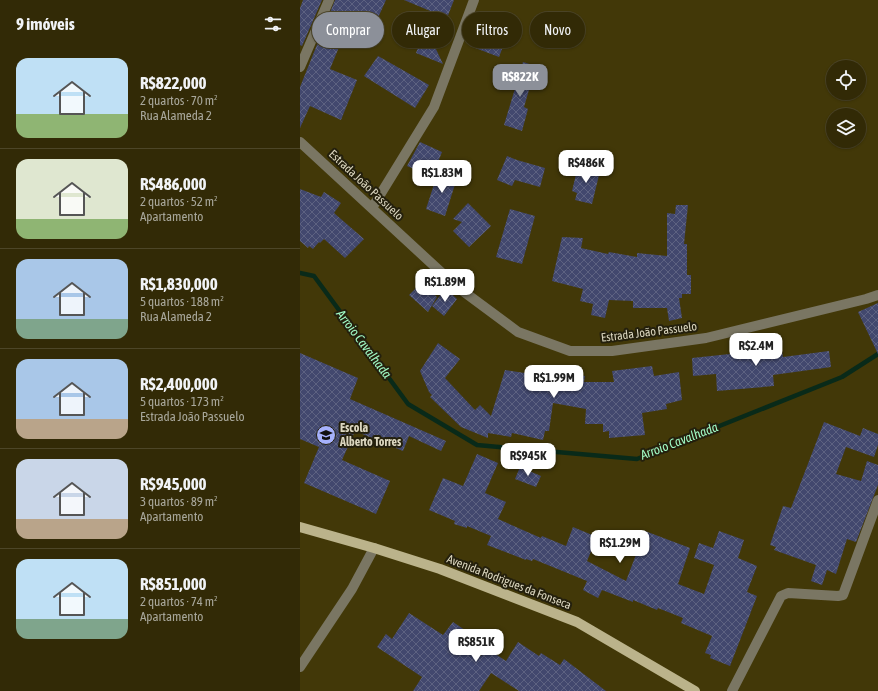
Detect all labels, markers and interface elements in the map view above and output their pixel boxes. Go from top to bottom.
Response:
chip: Comprar [312,12,384,48]
chip: Alugar [392,12,454,48]
chip: Filtros [462,12,522,48]
chip: Novo [530,12,585,48]
icon: filters [262,13,284,35]
text: 9 imóveis [16,14,75,34]
map controls [826,60,866,148]
button: locate [826,60,866,100]
pin: R$822K [487,64,553,98]
text: R$822K [502,69,538,84]
text: R$822,000 [140,73,207,93]
icon: home [48,74,96,122]
text: 2 quartos · 70 m² [140,93,218,108]
text: Rua Alameda 2 [140,108,212,123]
button: layers [826,108,866,148]
street label: Estrada João Passuelo [326,147,406,223]
pin: R$486K [553,150,619,184]
text: R$486K [568,155,604,170]
pin: R$1.83M [405,160,479,194]
text: R$1.83M [421,165,463,180]
text: R$486,000 [140,174,207,194]
icon: home [48,175,96,223]
text: 2 quartos · 52 m² [140,194,218,209]
text: Apartamento [140,209,203,224]
pin: R$1.89M [408,269,482,303]
text: R$1,830,000 [140,274,218,294]
text: R$1.89M [424,274,466,289]
icon: home [48,275,96,323]
text: 5 quartos · 188 m² [140,294,224,309]
water label: Arroio Cavalhada [333,306,395,381]
text: Rua Alameda 2 [140,309,212,324]
street label: Estrada João Passuelo [600,319,698,345]
pin: R$2.4M [723,333,789,367]
text: R$2.4M [738,338,774,353]
pin: R$1.99M [517,365,591,399]
text: R$1.99M [533,370,575,385]
text: R$2,400,000 [140,374,218,394]
icon: home [48,375,96,423]
text: 5 quartos · 173 m² [140,394,224,409]
text: Estrada João Passuelo [140,409,245,424]
water label: Arroio Cavalhada [637,419,720,463]
place label: Escola Alberto Torres [339,421,402,449]
school or university icon: Escola Alberto Torres [315,424,337,446]
pin: R$945K [495,443,561,477]
text: R$945K [510,448,546,463]
text: R$945,000 [140,474,207,494]
icon: home [48,475,96,523]
text: 3 quartos · 89 m² [140,494,218,509]
text: Apartamento [140,509,203,524]
pin: R$1.29M [583,530,657,564]
text: R$1.29M [599,535,641,550]
street label: Avenida Rodrigues da Fonseca [445,552,573,612]
text: R$851,000 [140,574,207,594]
icon: home [48,575,96,623]
text: 2 quartos · 74 m² [140,594,218,609]
text: Apartamento [140,609,203,624]
pin: R$851K [443,629,509,663]
text: R$851K [458,634,494,649]

